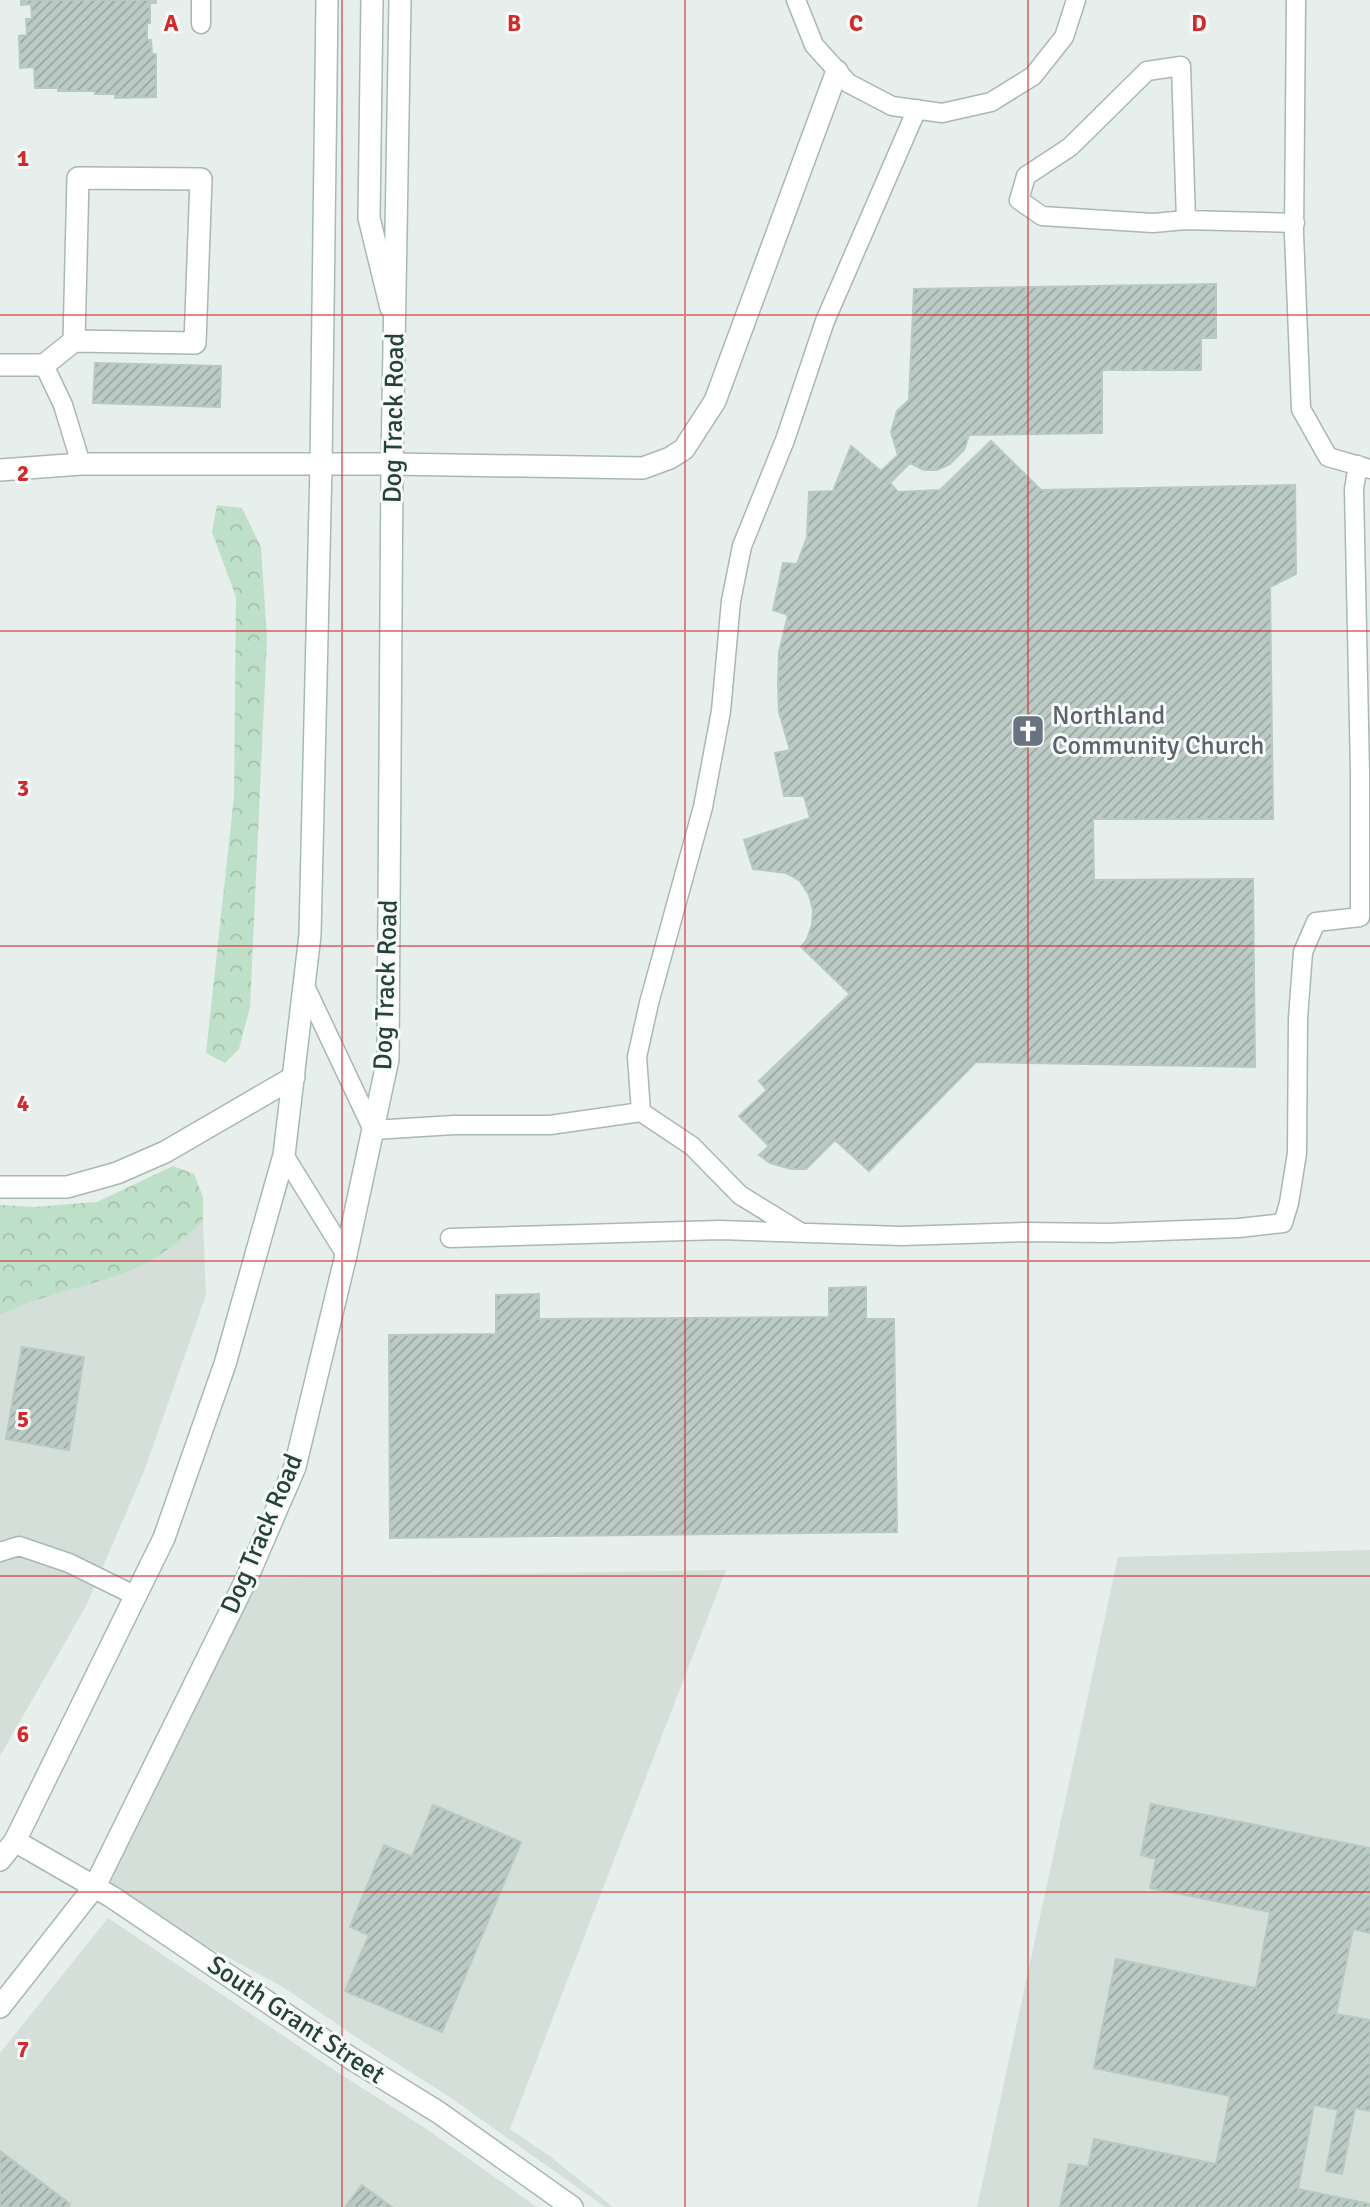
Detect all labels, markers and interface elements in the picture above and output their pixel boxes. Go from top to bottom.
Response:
text: A [164,9,179,38]
text: B [507,9,521,38]
text: C [849,9,863,38]
text: D [1191,9,1207,38]
text: 1 [17,144,29,173]
street label: Dog Track Road [377,332,411,504]
text: 2 [17,459,29,488]
place label: Northland Community Church [1052,700,1264,762]
church icon: Northland Community Church [1009,712,1047,750]
text: 3 [17,774,29,803]
street label: Dog Track Road [367,899,405,1071]
text: 4 [17,1089,29,1118]
text: 5 [17,1405,29,1434]
street label: Dog Track Road [214,1449,310,1619]
text: 6 [17,1720,29,1749]
street label: South Grant Street [201,1949,391,2091]
text: 7 [17,2035,29,2064]

